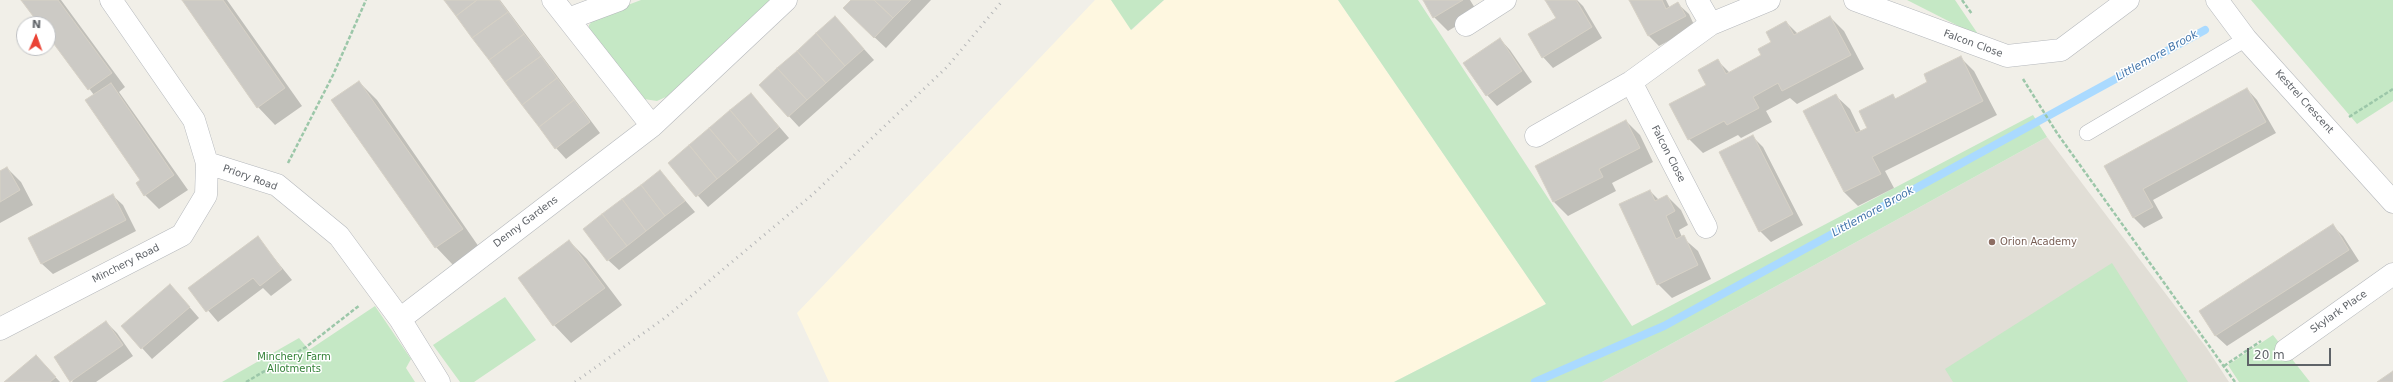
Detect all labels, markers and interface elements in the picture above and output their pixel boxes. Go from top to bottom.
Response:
north arrow [16,16,56,56]
text: N [32,18,41,31]
street label: Falcon Close [1942,28,2004,60]
water label: Littlemore Brook [2114,28,2200,84]
street label: Kestrel Crescent [2272,68,2336,136]
street label: Falcon Close [1649,124,1687,184]
street label: Priory Road [221,163,279,193]
water label: Littlemore Brook [1830,184,1916,240]
street label: Denny Gardens [491,194,561,250]
place label: Orion Academy [2000,236,2077,248]
marker: Orion Academy [1987,237,1997,247]
street label: Minchery Road [90,242,162,286]
street label: Skylark Place [2308,288,2370,336]
scale bar [2249,340,2333,366]
text: 20 m [2254,348,2285,362]
park label: Minchery Farm Allotments [257,351,331,374]

